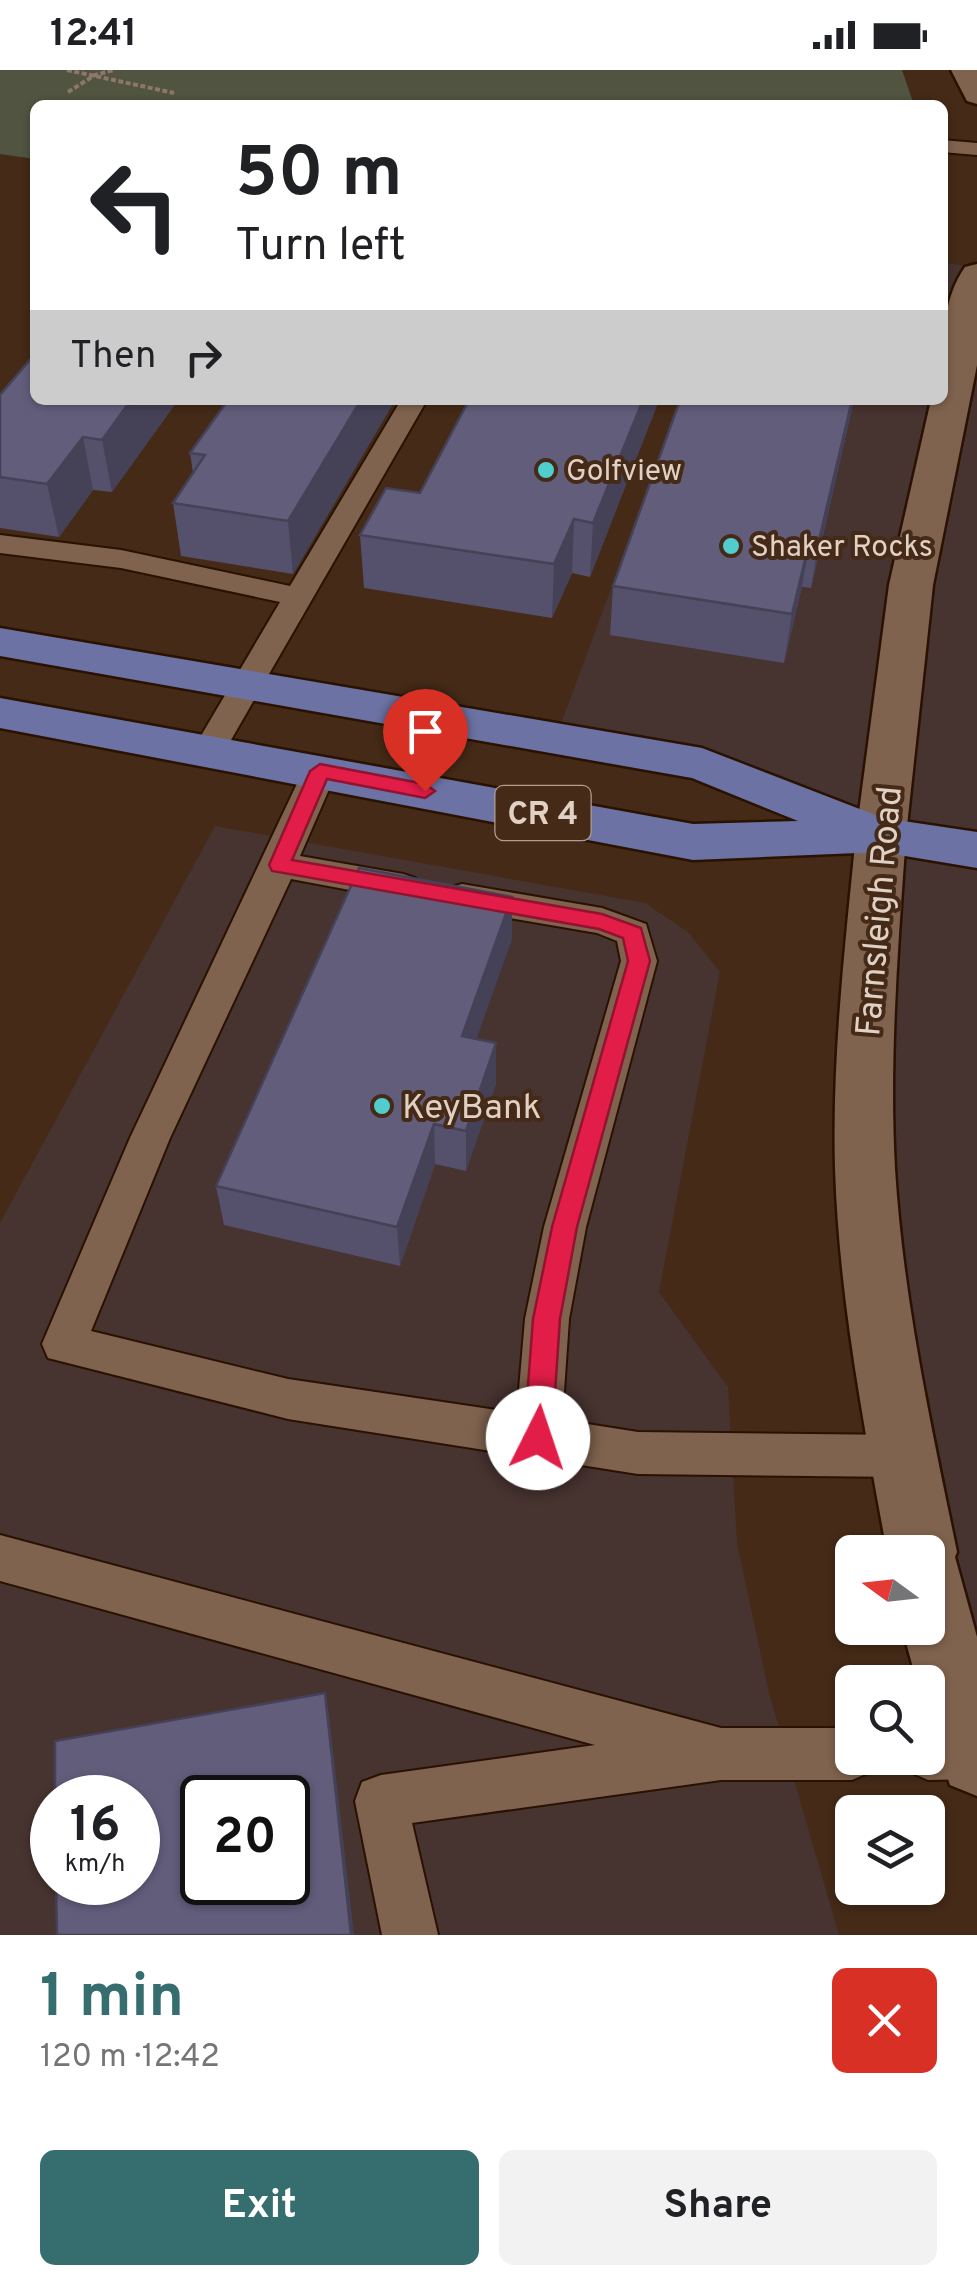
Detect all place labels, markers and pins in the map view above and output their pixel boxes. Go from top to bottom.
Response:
place label: Golfview [566,454,682,491]
marker: Golfview [535,459,557,481]
place label: Shaker Rocks [751,530,933,567]
marker: Shaker Rocks [720,535,742,557]
pin [383,689,468,792]
place label: KeyBank [402,1087,541,1131]
marker: KeyBank [371,1095,393,1117]

